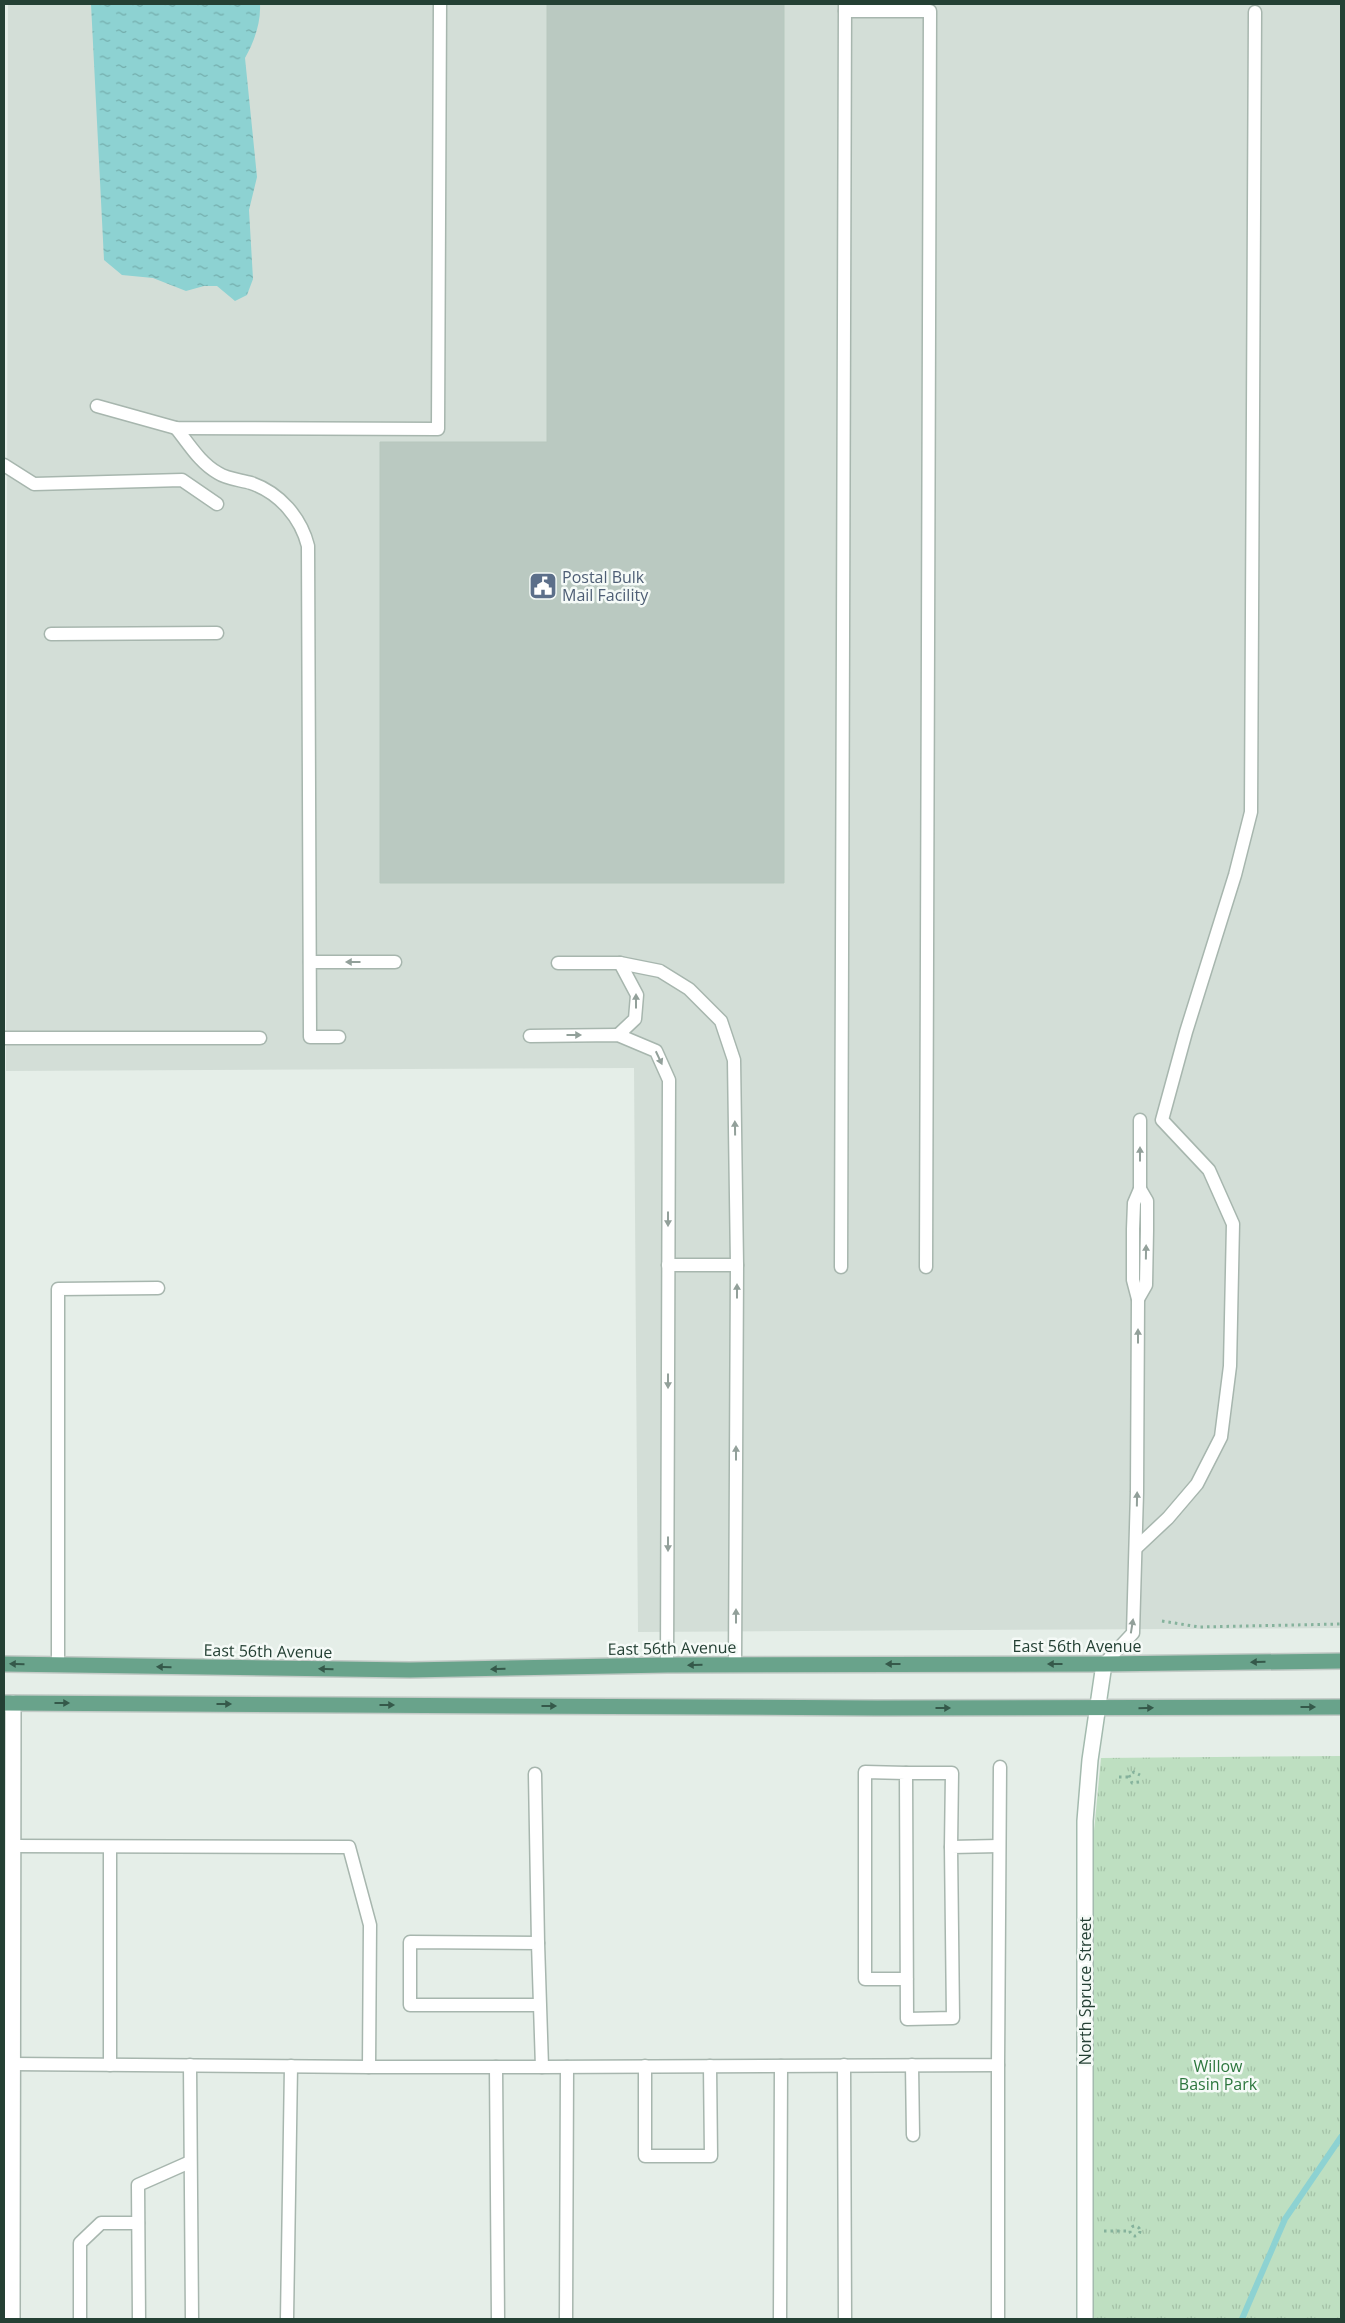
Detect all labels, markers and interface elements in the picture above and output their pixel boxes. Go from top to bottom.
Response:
place label: Postal Bulk Mail Facility [562,566,649,606]
public building icon: Postal Bulk Mail Facility [528,571,558,601]
one-way arrow [344,958,360,966]
one-way arrow [632,992,640,1008]
one-way arrow [566,1031,582,1039]
one-way arrow [654,1051,663,1066]
one-way arrow [731,1120,739,1136]
one-way arrow [1136,1146,1144,1162]
one-way arrow [664,1211,672,1227]
one-way arrow [1143,1244,1151,1260]
one-way arrow [733,1283,741,1299]
one-way arrow [1134,1328,1142,1344]
one-way arrow [664,1374,672,1390]
one-way arrow [732,1445,740,1461]
one-way arrow [1133,1491,1141,1507]
one-way arrow [664,1536,672,1552]
one-way arrow [732,1608,740,1624]
one-way arrow [1129,1618,1137,1634]
street label: East 56th Avenue [1013,1635,1141,1657]
street label: East 56th Avenue [607,1636,737,1660]
street label: East 56th Avenue [203,1639,333,1663]
one-way arrow [1249,1658,1265,1666]
one-way arrow [9,1660,25,1668]
one-way arrow [884,1660,900,1668]
one-way arrow [1047,1660,1063,1668]
one-way arrow [687,1661,703,1669]
one-way arrow [155,1662,171,1670]
one-way arrow [318,1665,334,1673]
one-way arrow [489,1665,505,1673]
one-way arrow [54,1699,70,1707]
one-way arrow [217,1700,233,1708]
one-way arrow [379,1701,395,1709]
one-way arrow [542,1702,558,1710]
one-way arrow [1301,1703,1317,1711]
one-way arrow [935,1704,951,1712]
one-way arrow [1138,1704,1154,1712]
street label: North Spruce Street [1074,1917,1096,2065]
park label: Willow Basin Park [1179,2055,1258,2095]

